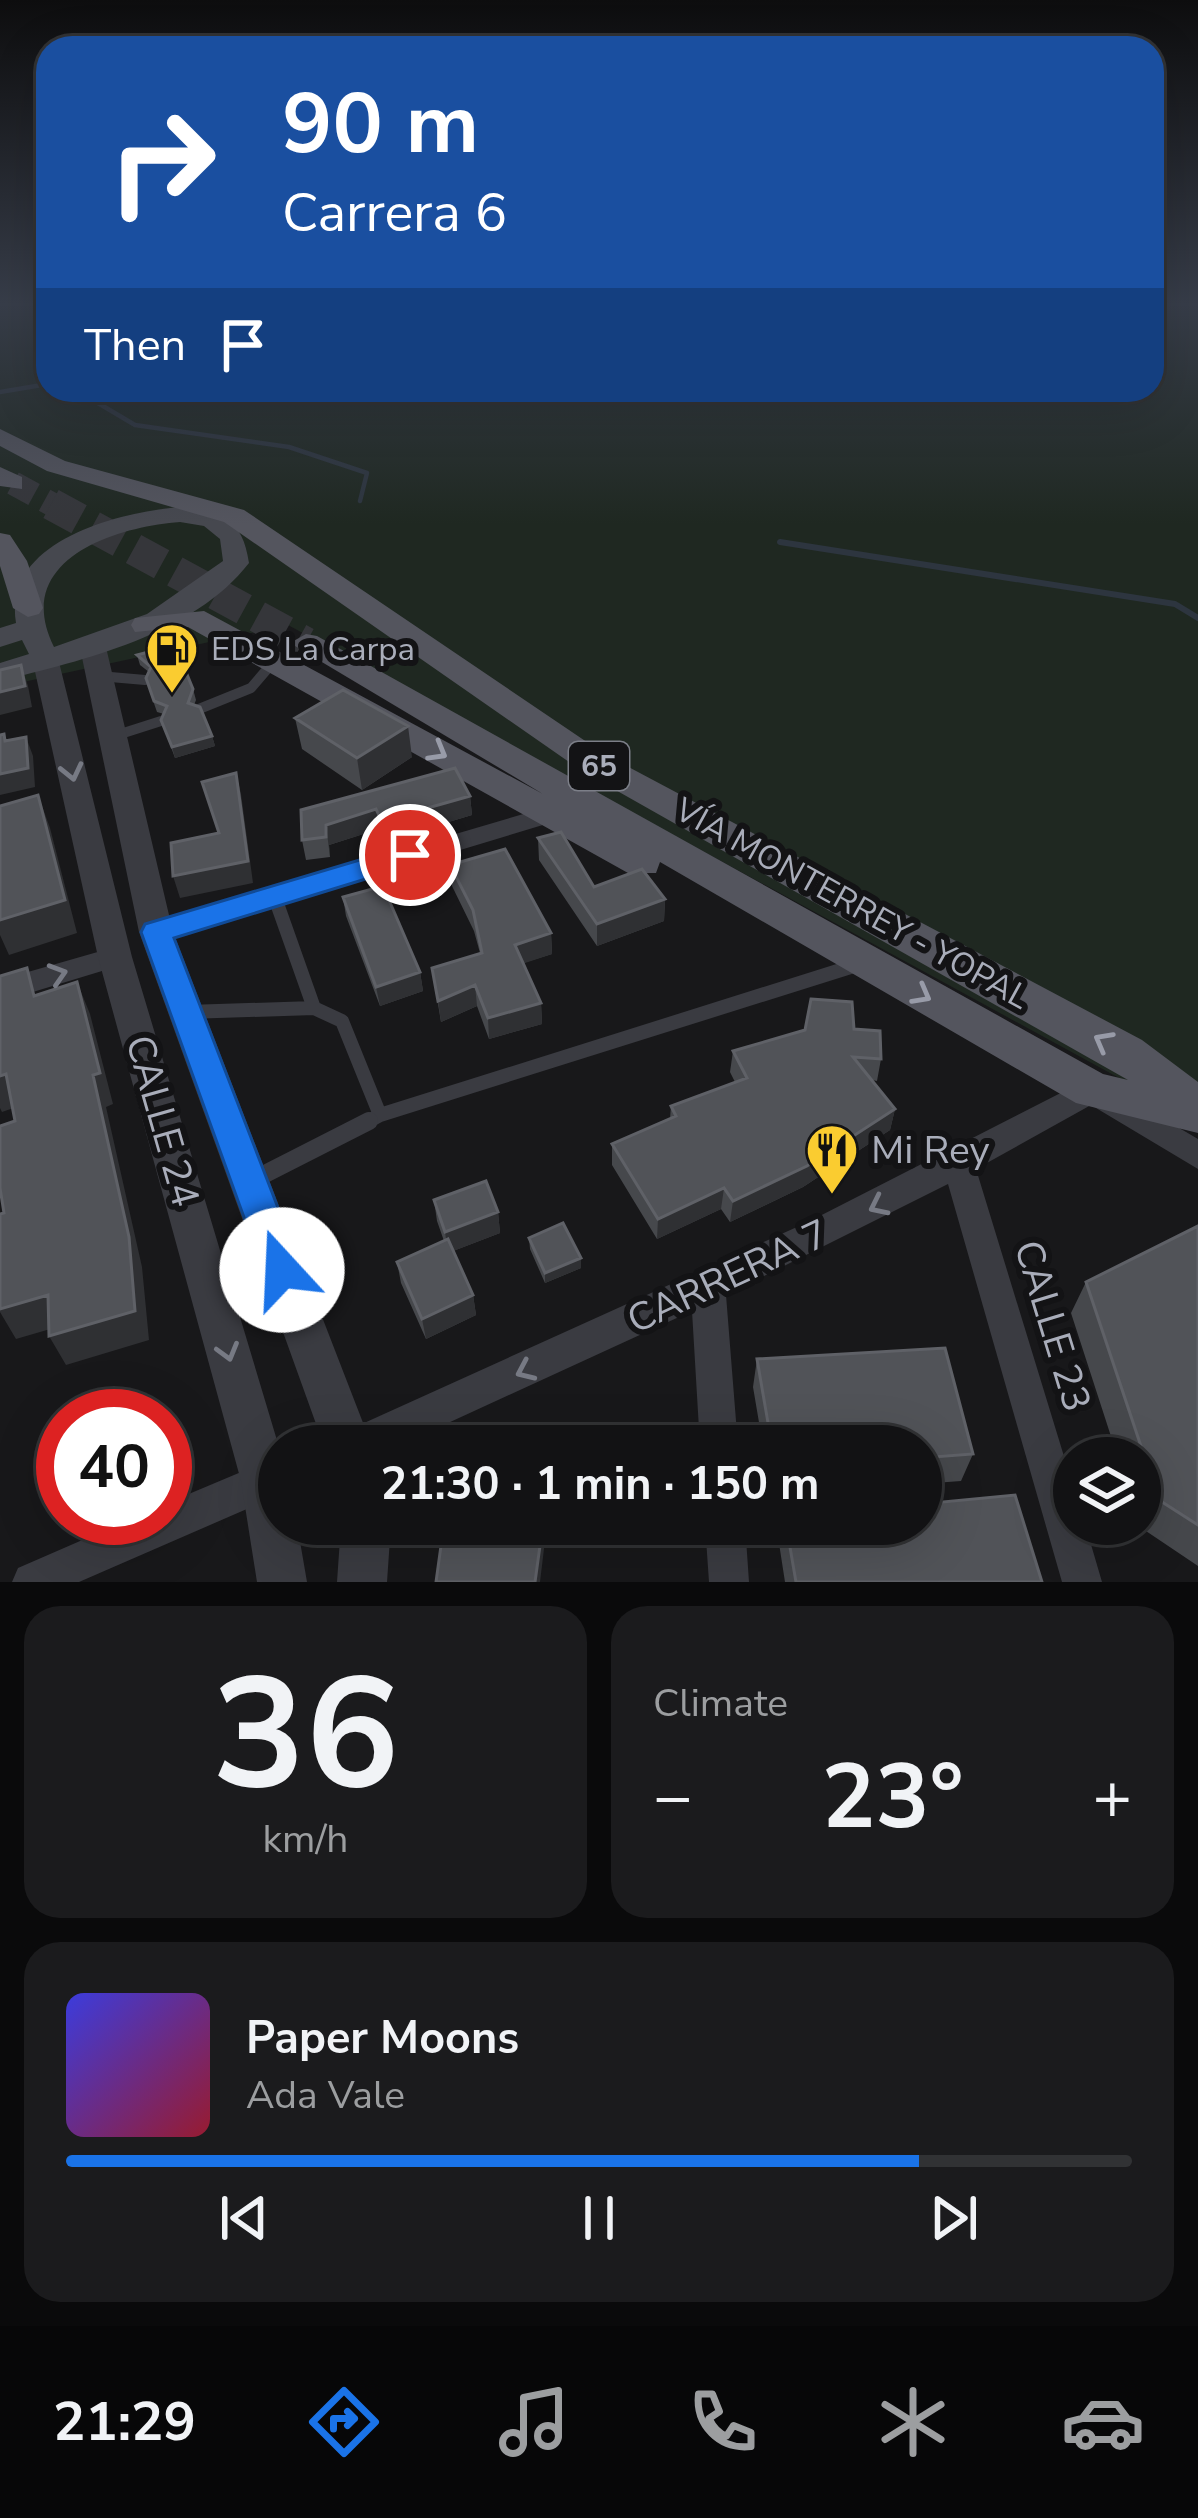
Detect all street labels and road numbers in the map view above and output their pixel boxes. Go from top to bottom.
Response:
road number: 65 [569,742,629,790]
street label: VÍA MONTERREY - YOPAL [666,787,1037,1020]
street label: CALLE 24 [112,1029,212,1213]
street label: CARRERA 7 [619,1207,837,1347]
street label: CALLE 23 [1001,1234,1103,1418]

